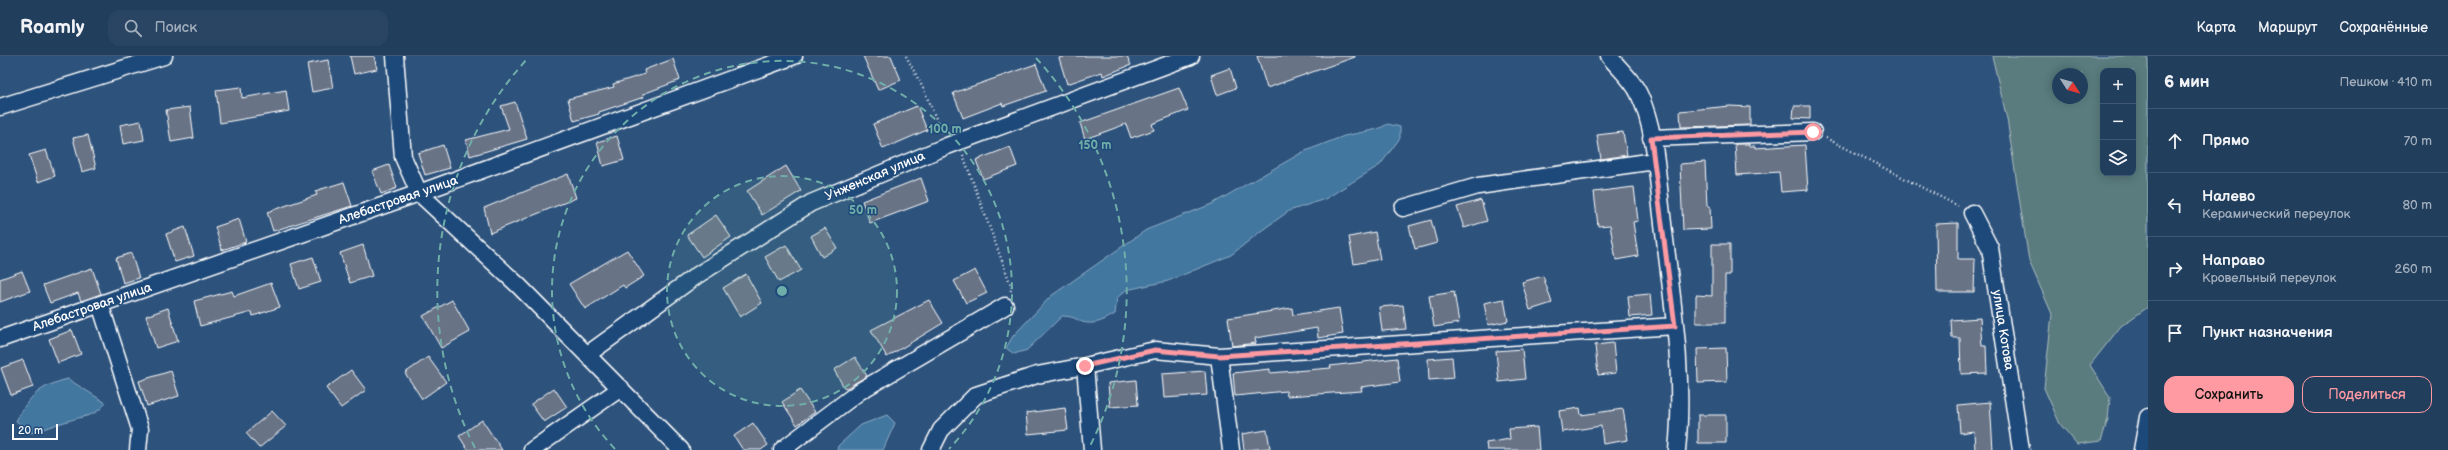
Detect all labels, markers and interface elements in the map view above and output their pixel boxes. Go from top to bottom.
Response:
search box [108,10,388,46]
text: Roamly [20,16,84,39]
icon: search [122,17,144,39]
text: Поиск [154,18,197,37]
text: Карта [2197,19,2236,36]
text: Маршрут [2258,19,2318,36]
text: Сохранённые [2340,19,2428,36]
north arrow [2052,68,2088,104]
map controls [2100,68,2136,176]
button: + [2100,68,2136,104]
text: 6 мин [2164,72,2210,92]
text: Пешком · 410 m [2340,74,2432,90]
button: − [2100,104,2136,140]
text: 100 m [928,122,962,137]
route start [1804,123,1822,141]
icon: ahead [2164,130,2186,152]
text: Прямо [2202,131,2249,150]
text: 70 m [2404,133,2432,149]
text: 150 m [1079,138,1111,153]
button: layers [2100,140,2136,176]
street label: Унженская улица [823,148,928,204]
street label: Алебастровая улица [335,172,460,228]
text: Налево [2202,187,2255,206]
icon: left [2164,194,2186,216]
text: 80 m [2403,197,2432,213]
text: 50 m [849,203,877,218]
text: Керамический переулок [2202,206,2350,222]
text: Направо [2202,251,2265,270]
icon: right [2164,258,2186,280]
text: 260 m [2394,261,2432,277]
text: Кровельный переулок [2202,270,2336,286]
street label: Алебастровая улица [29,279,154,335]
centre of rings [775,284,789,298]
street label: улица Котова [1989,289,2017,372]
icon: arrive [2164,322,2186,344]
text: Пункт назначения [2202,323,2333,342]
route end [1076,357,1094,375]
button: Сохранить [2164,376,2294,413]
button: Поделиться [2302,376,2432,413]
scale bar [12,422,58,441]
text: 20 m [18,424,43,437]

